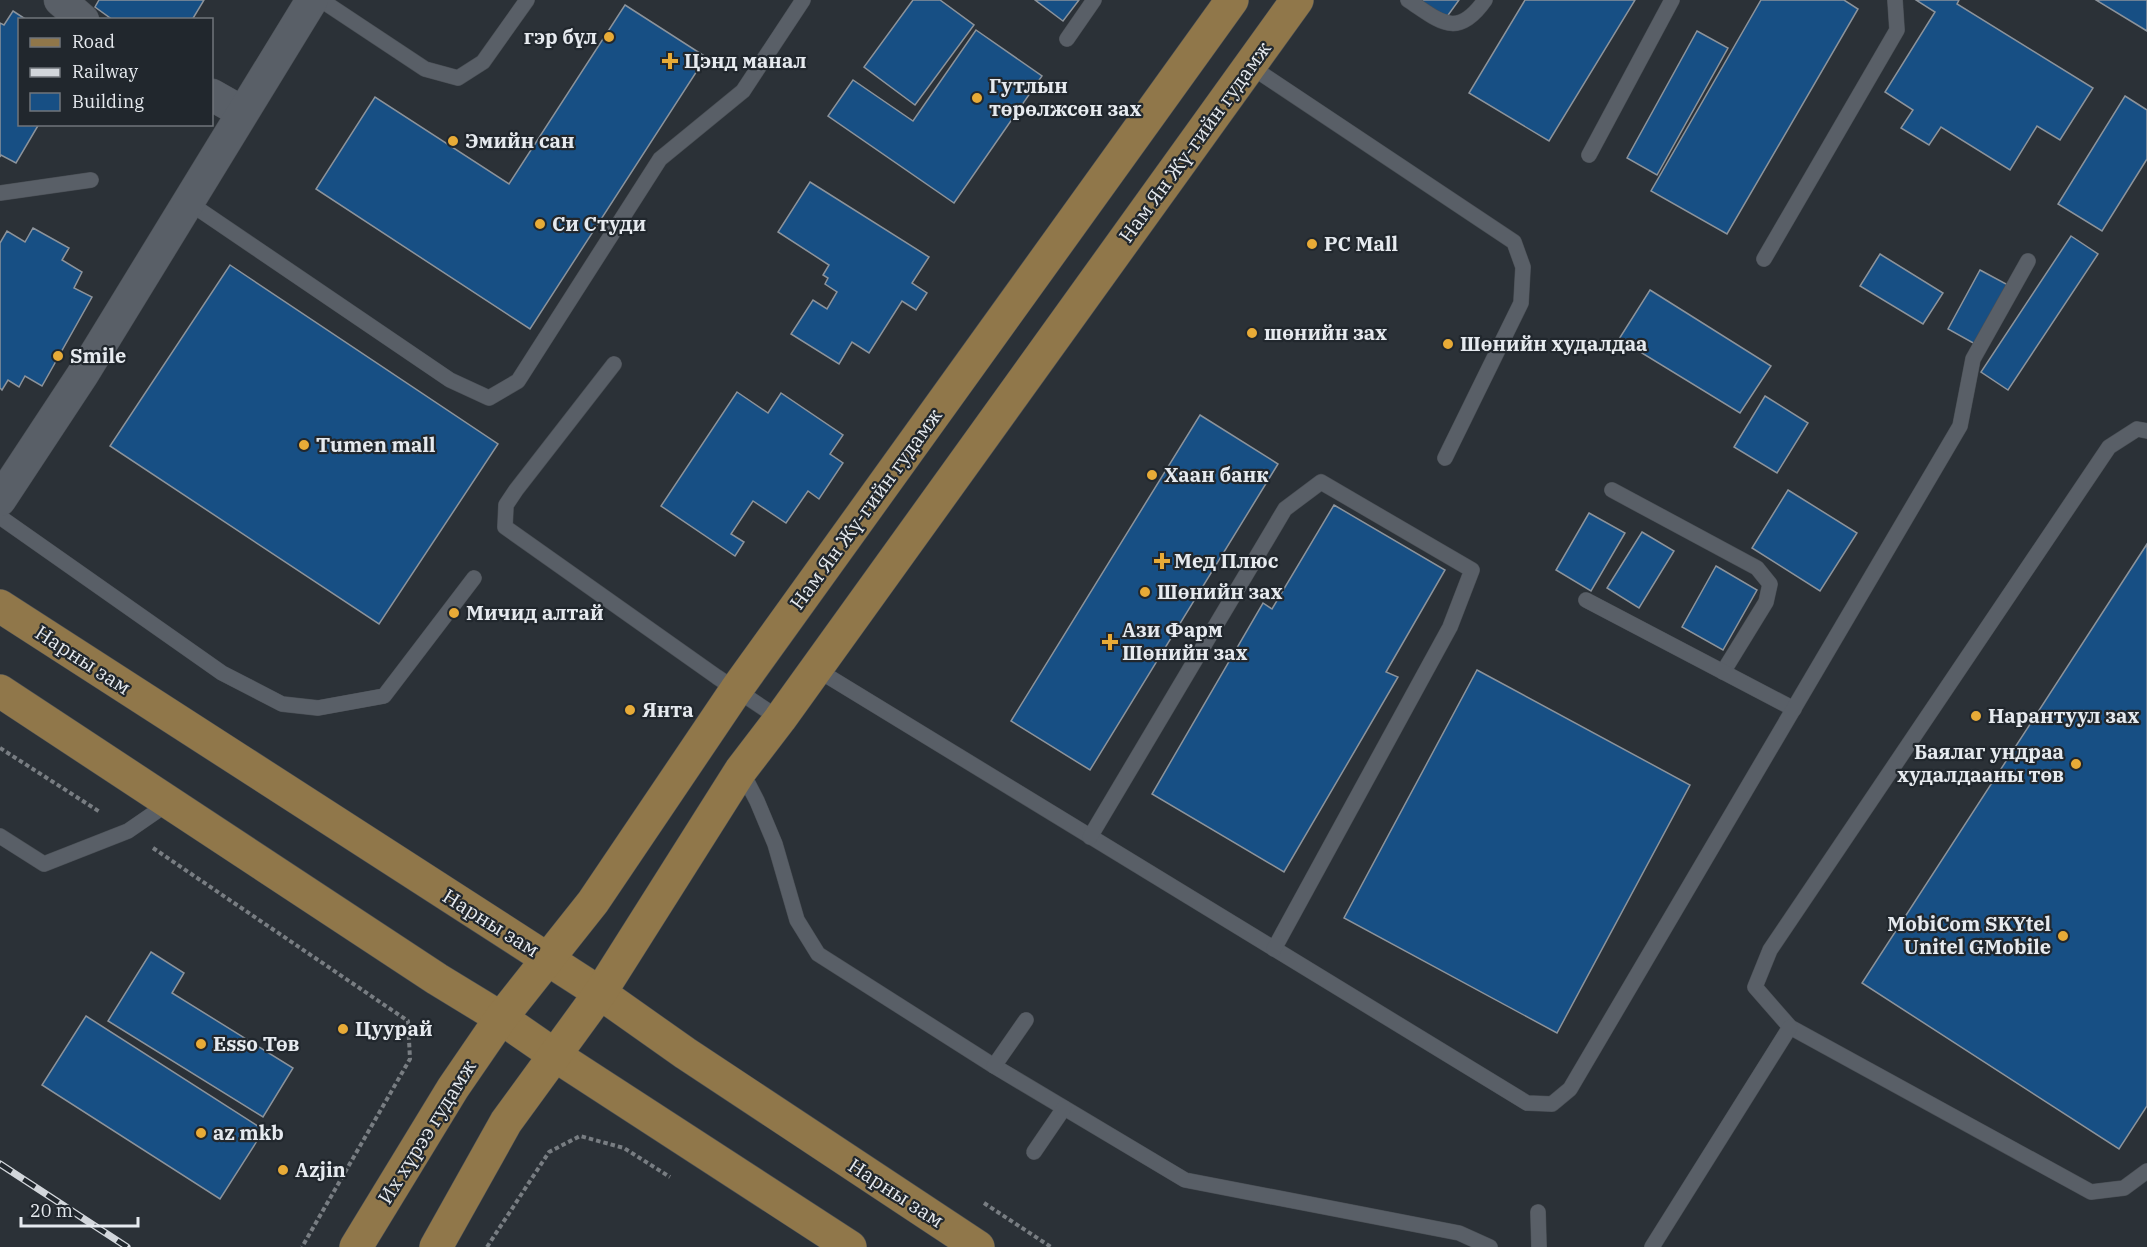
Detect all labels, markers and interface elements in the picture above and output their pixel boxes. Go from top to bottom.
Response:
legend [18,18,213,126]
place label: гэр бүл [524,23,597,50]
text: Road [72,30,115,53]
marker: гэр бүл [602,30,616,44]
street label: Нам Ян Жү-гийн гудамж [1112,36,1277,248]
place label: Цэнд манал [684,47,807,74]
marker: Цэнд манал [661,52,679,70]
text: Railway [72,60,138,83]
place label: Гутлын төрөлжсөн зах [989,72,1142,122]
text: Building [72,90,144,113]
marker: Гутлын төрөлжсөн зах [970,91,984,105]
place label: Эмийн сан [465,127,575,154]
marker: Эмийн сан [446,134,460,148]
place label: Си Студи [552,210,646,237]
marker: Си Студи [533,217,547,231]
place label: PC Mall [1324,230,1398,257]
marker: PC Mall [1305,237,1319,251]
place label: шөнийн зах [1264,319,1387,346]
marker: шөнийн зах [1245,326,1259,340]
place label: Шөнийн худалдаа [1460,330,1647,357]
marker: Шөнийн худалдаа [1441,337,1455,351]
place label: Smile [70,342,126,369]
marker: Smile [51,349,65,363]
street label: Нам Ян Жү-гийн гудамж [783,403,948,615]
place label: Tumen mall [316,431,435,458]
marker: Tumen mall [297,438,311,452]
place label: Хаан банк [1164,461,1268,488]
marker: Хаан банк [1145,468,1159,482]
place label: Мед Плюс [1174,547,1279,574]
marker: Мед Плюс [1155,554,1169,568]
place label: Шөнийн зах [1157,578,1283,605]
marker: Шөнийн зах [1138,585,1152,599]
place label: Мичид алтай [466,599,604,626]
marker: Мичид алтай [447,606,461,620]
place label: Ази Фарм Шөнийн зах [1122,616,1248,666]
street label: Нарны зам [30,619,136,701]
marker: Ази Фарм Шөнийн зах [1103,635,1117,649]
place label: Янта [642,696,694,723]
place label: Нарантуул зах [1988,702,2139,729]
marker: Янта [623,703,637,717]
marker: Нарантуул зах [1969,709,1983,723]
place label: Баялаг ундраа худалдааны төв [1897,738,2064,788]
marker: Баялаг ундраа худалдааны төв [2069,757,2083,771]
street label: Нарны зам [438,882,545,963]
place label: MobiCom SKYtel Unitel GMobile [1887,910,2051,960]
marker: MobiCom SKYtel Unitel GMobile [2056,929,2070,943]
place label: Цуурай [355,1015,433,1042]
marker: Цуурай [336,1022,350,1036]
place label: Esso Төв [213,1030,300,1057]
marker: Esso Төв [194,1037,208,1051]
street label: Их хүрээ гудамж [371,1054,482,1209]
place label: az mkb [213,1119,284,1146]
marker: az mkb [194,1126,208,1140]
street label: Нарны зам [843,1152,949,1234]
place label: Azjin [295,1156,346,1183]
marker: Azjin [276,1163,290,1177]
scale bar [21,1190,138,1228]
text: 20 m [30,1199,73,1222]

